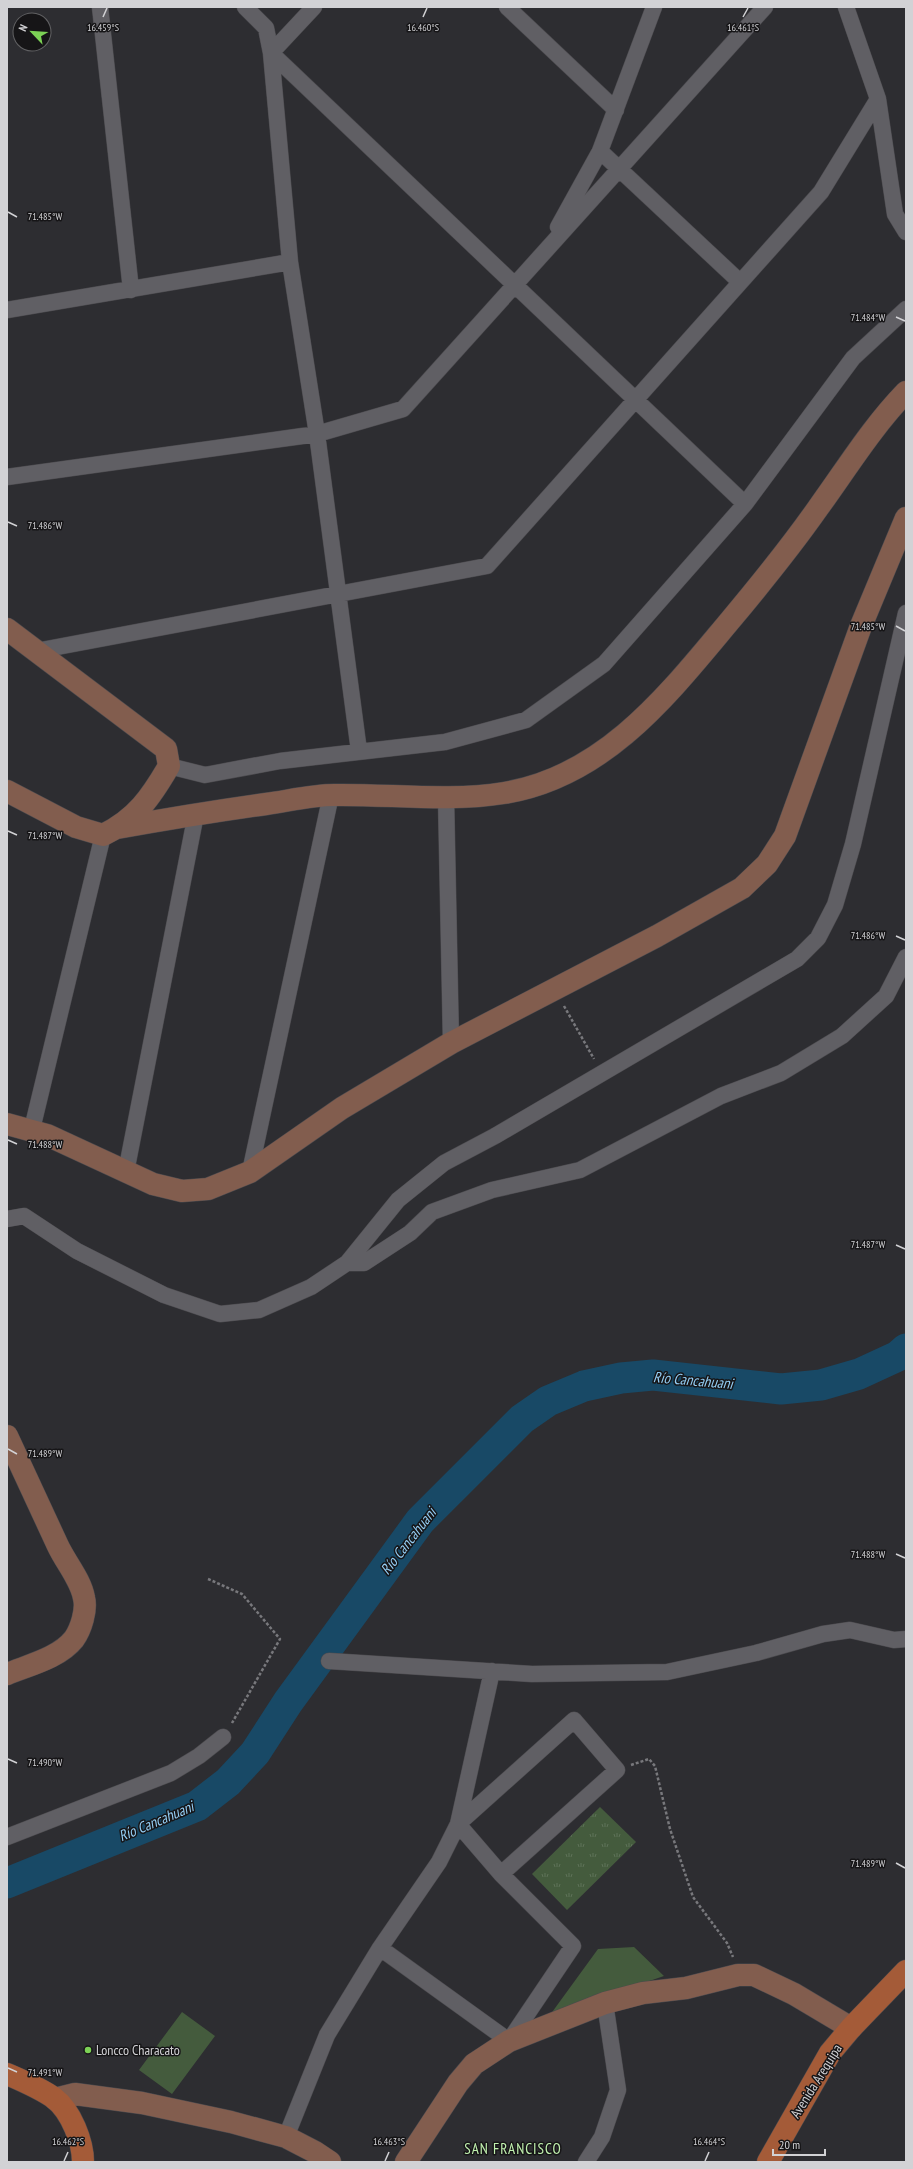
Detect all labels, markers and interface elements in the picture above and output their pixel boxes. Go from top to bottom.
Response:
north arrow [12,12,52,52]
text: 16.459°S [87,21,119,34]
text: 16.460°S [407,21,439,34]
text: 16.461°S [727,21,759,34]
text: N [15,22,31,33]
text: 71.485°W [28,210,62,223]
text: 71.484°W [851,311,885,324]
text: 71.486°W [28,519,62,532]
text: 71.485°W [851,620,885,633]
text: 71.487°W [28,829,62,842]
text: 71.486°W [851,929,885,942]
text: 71.488°W [28,1138,62,1151]
text: 71.487°W [851,1238,885,1251]
water label: Río Cancahuani [652,1367,735,1393]
text: 71.489°W [28,1447,62,1460]
water label: Río Cancahuani [376,1502,441,1578]
text: 71.488°W [851,1548,885,1561]
text: 71.490°W [28,1756,62,1769]
water label: Río Cancahuani [116,1796,198,1845]
text: 71.489°W [851,1857,885,1870]
place label: Loncco Characato [96,2041,180,2059]
street label: Avenida Arequipa [786,2041,846,2121]
marker: Loncco Characato [83,2045,93,2055]
text: 71.491°W [28,2066,62,2079]
scale bar [773,2131,825,2157]
text: 16.462°S [52,2135,84,2148]
text: 16.463°S [373,2135,405,2148]
text: 16.464°S [693,2135,725,2148]
text: 20 m [779,2137,800,2152]
district label: SAN FRANCISCO [464,2139,562,2158]

